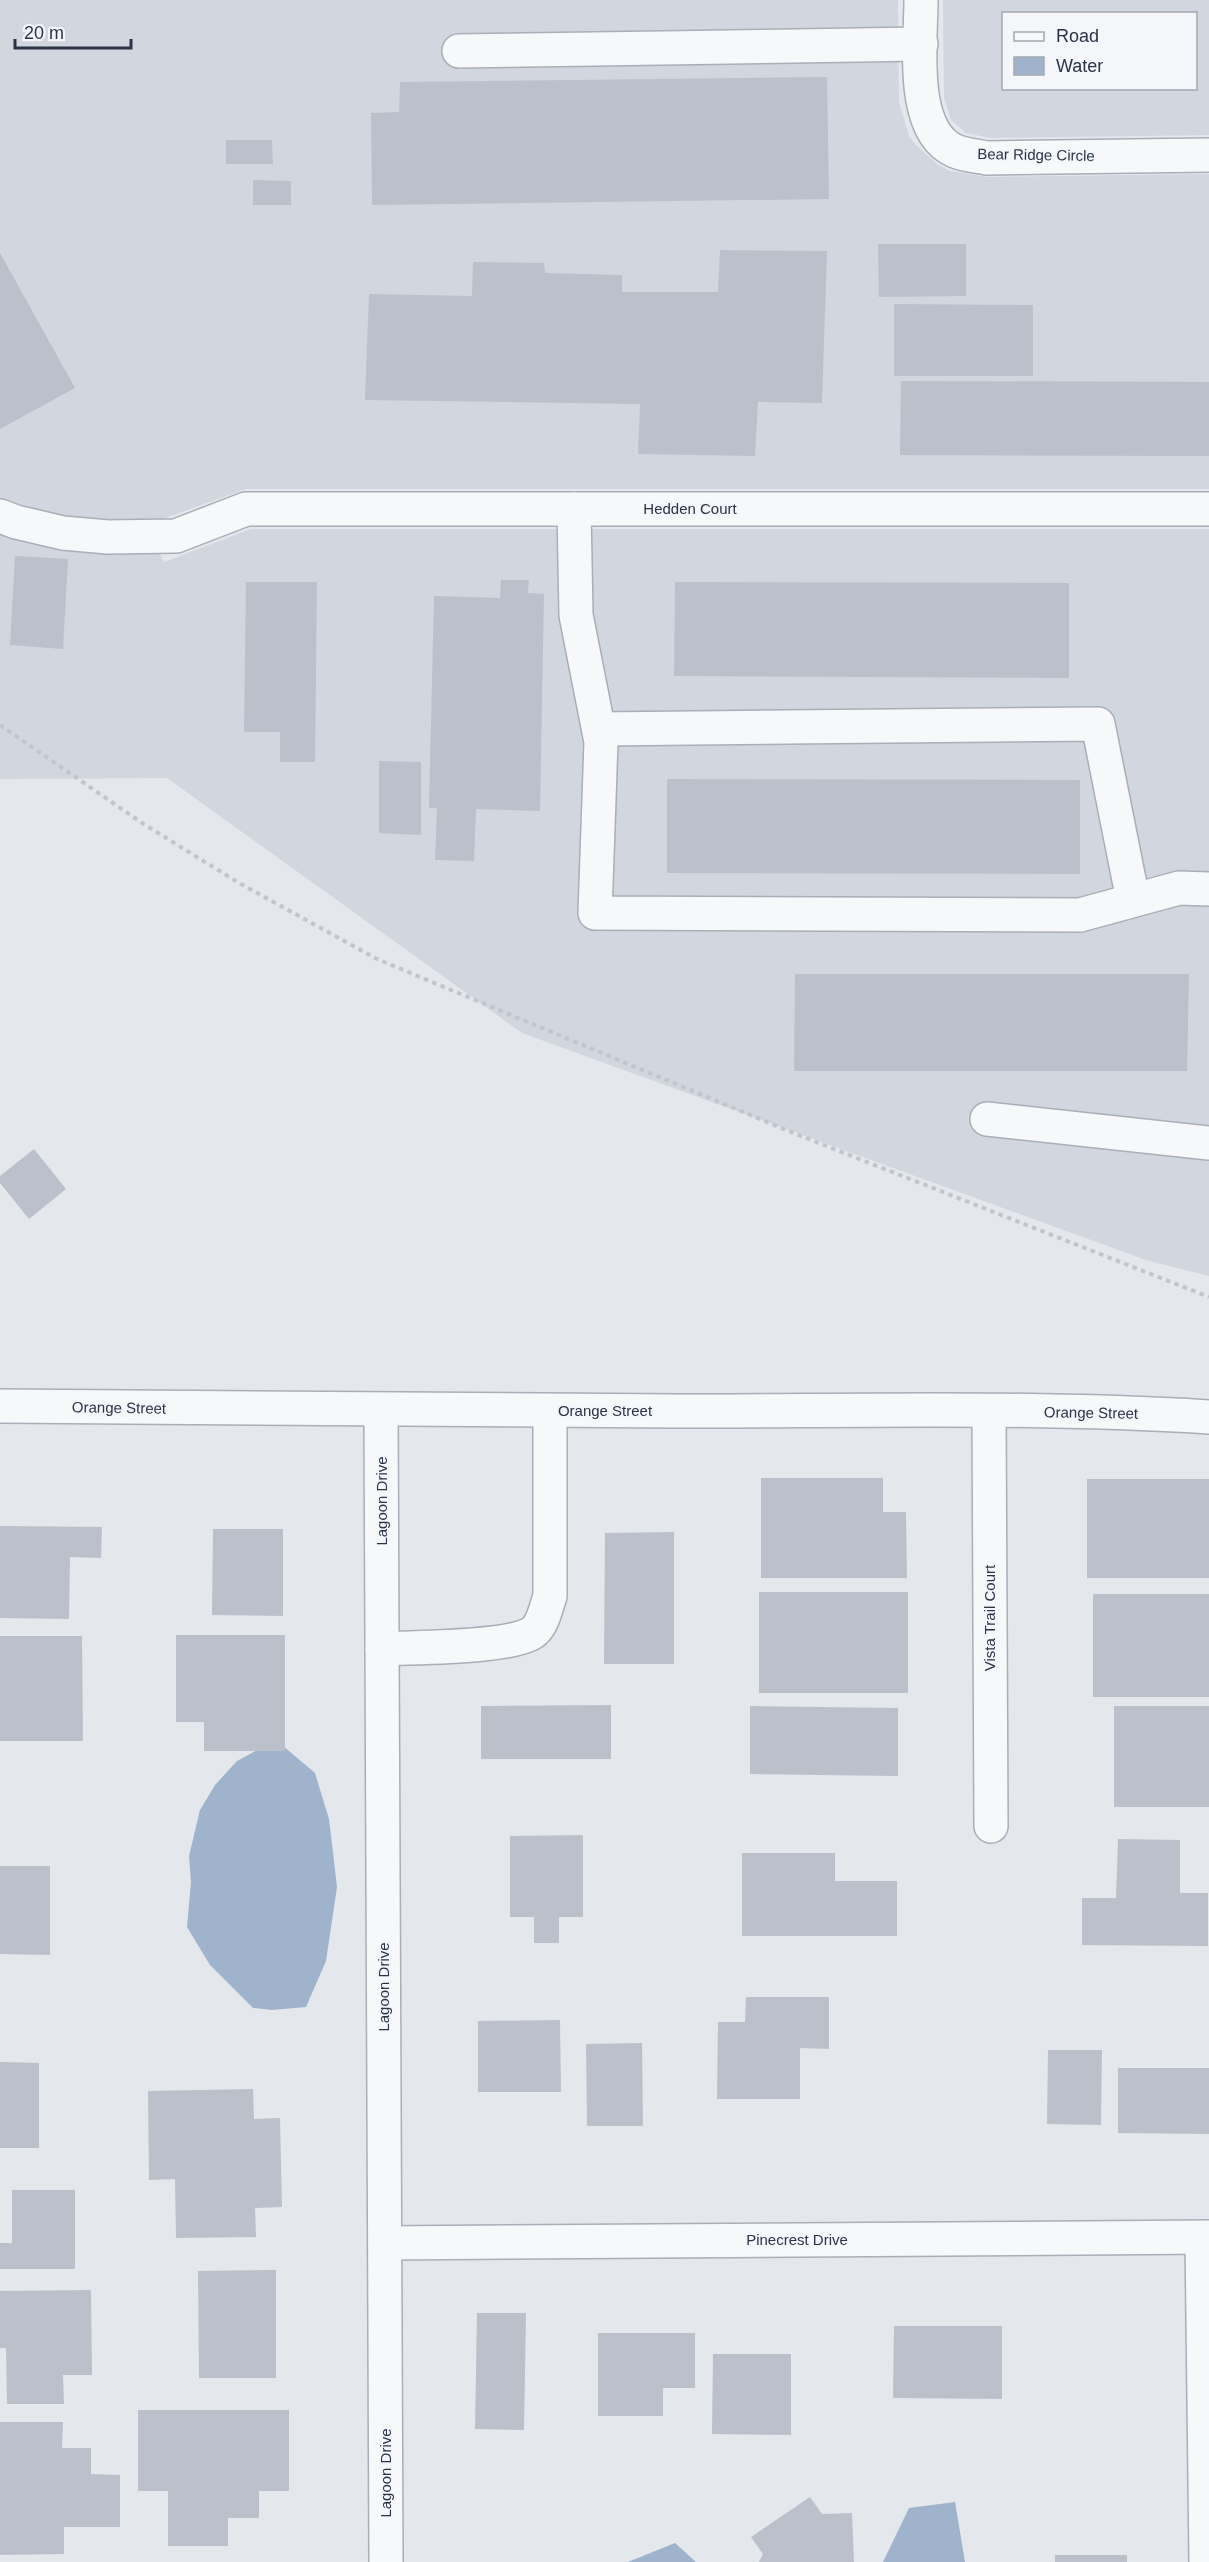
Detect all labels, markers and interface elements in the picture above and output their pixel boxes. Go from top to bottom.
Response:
scale bar [15,12,130,50]
legend [1002,12,1197,90]
text: 20 m [24,23,64,43]
text: Road [1056,26,1099,46]
text: Water [1056,56,1103,76]
street label: Bear Ridge Circle [977,145,1095,164]
street label: Hedden Court [643,500,738,517]
street label: Orange Street [72,1398,167,1417]
street label: Orange Street [558,1402,653,1419]
street label: Orange Street [1044,1403,1139,1422]
street label: Lagoon Drive [373,1456,390,1546]
street label: Vista Trail Court [981,1564,998,1671]
street label: Lagoon Drive [375,1942,392,2032]
street label: Pinecrest Drive [746,2231,848,2248]
street label: Lagoon Drive [377,2428,394,2518]

